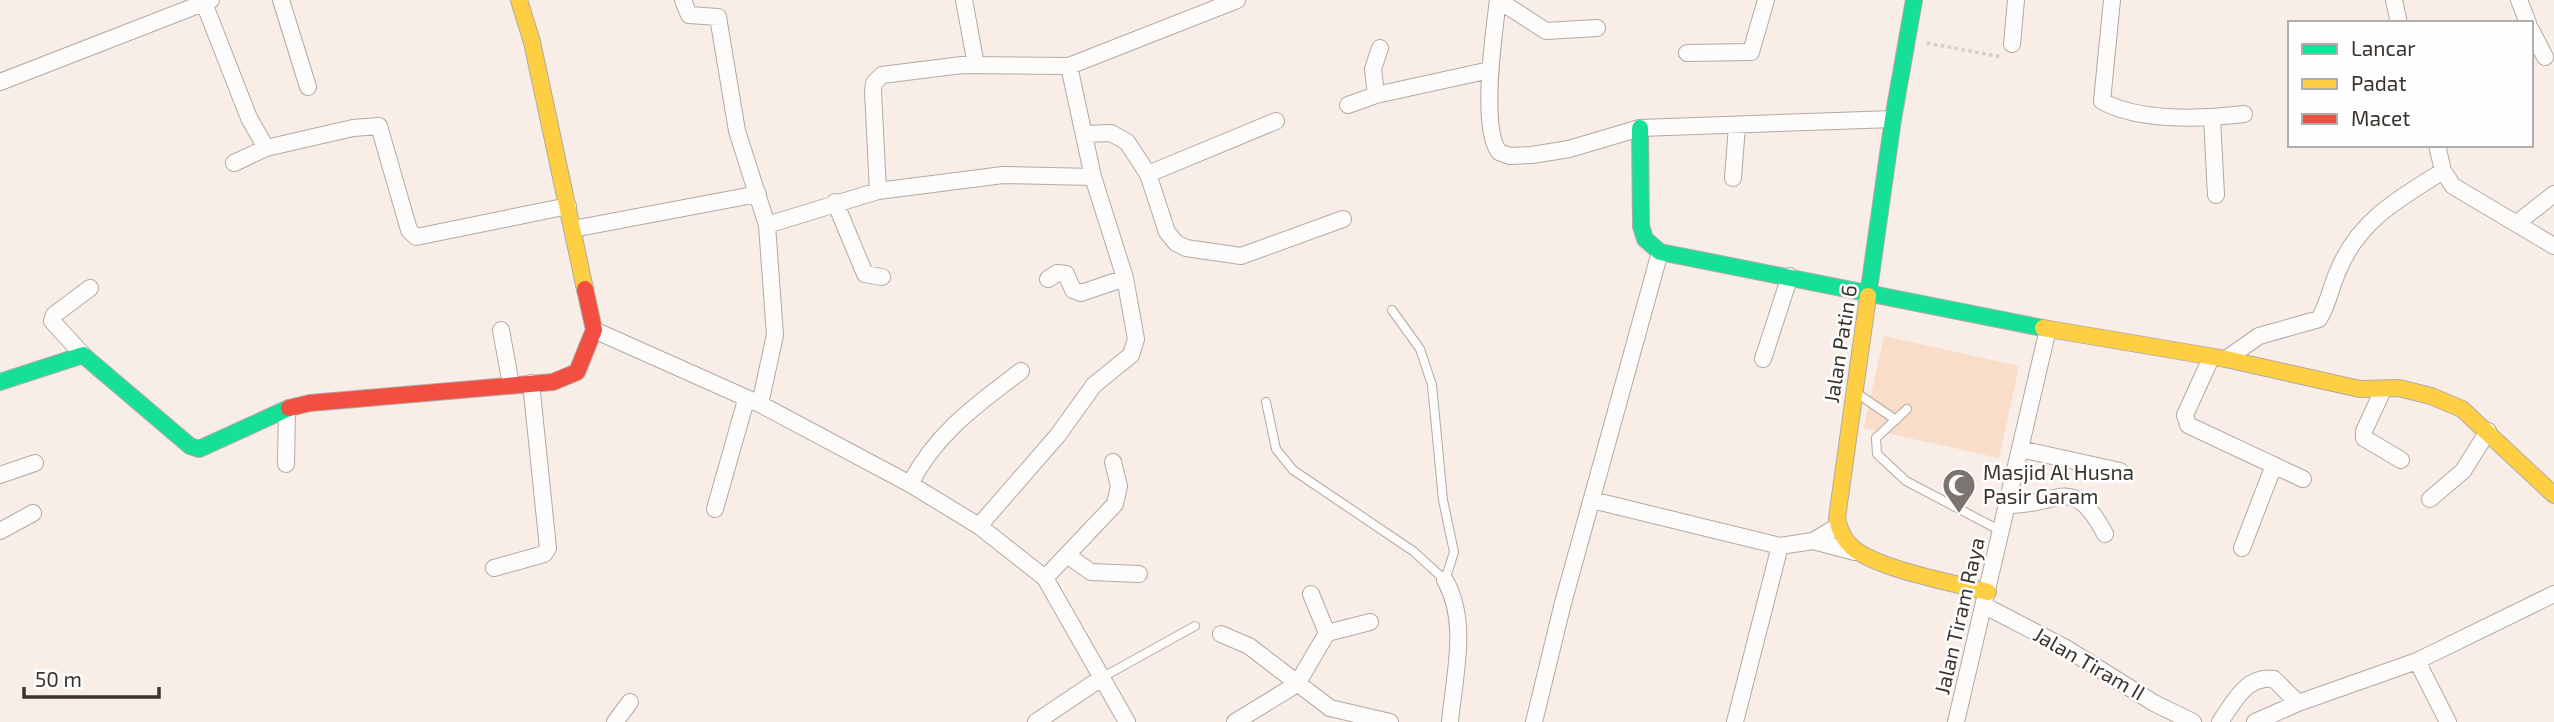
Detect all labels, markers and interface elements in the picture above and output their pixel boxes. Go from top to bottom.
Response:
legend [2288,21,2533,147]
text: Lancar [2351,35,2416,60]
text: Padat [2351,70,2406,95]
text: Macet [2351,105,2410,130]
street label: Jalan Patin 6 [1818,283,1861,405]
place label: Masjid Al Husna Pasir Garam [1983,459,2134,508]
mosque icon: Masjid Al Husna Pasir Garam [1940,466,1978,515]
street label: Jalan Tiram Raya [1928,535,1989,697]
street label: Jalan Tiram II [2030,621,2150,705]
scale bar [24,656,159,700]
text: 50 m [35,666,82,691]

